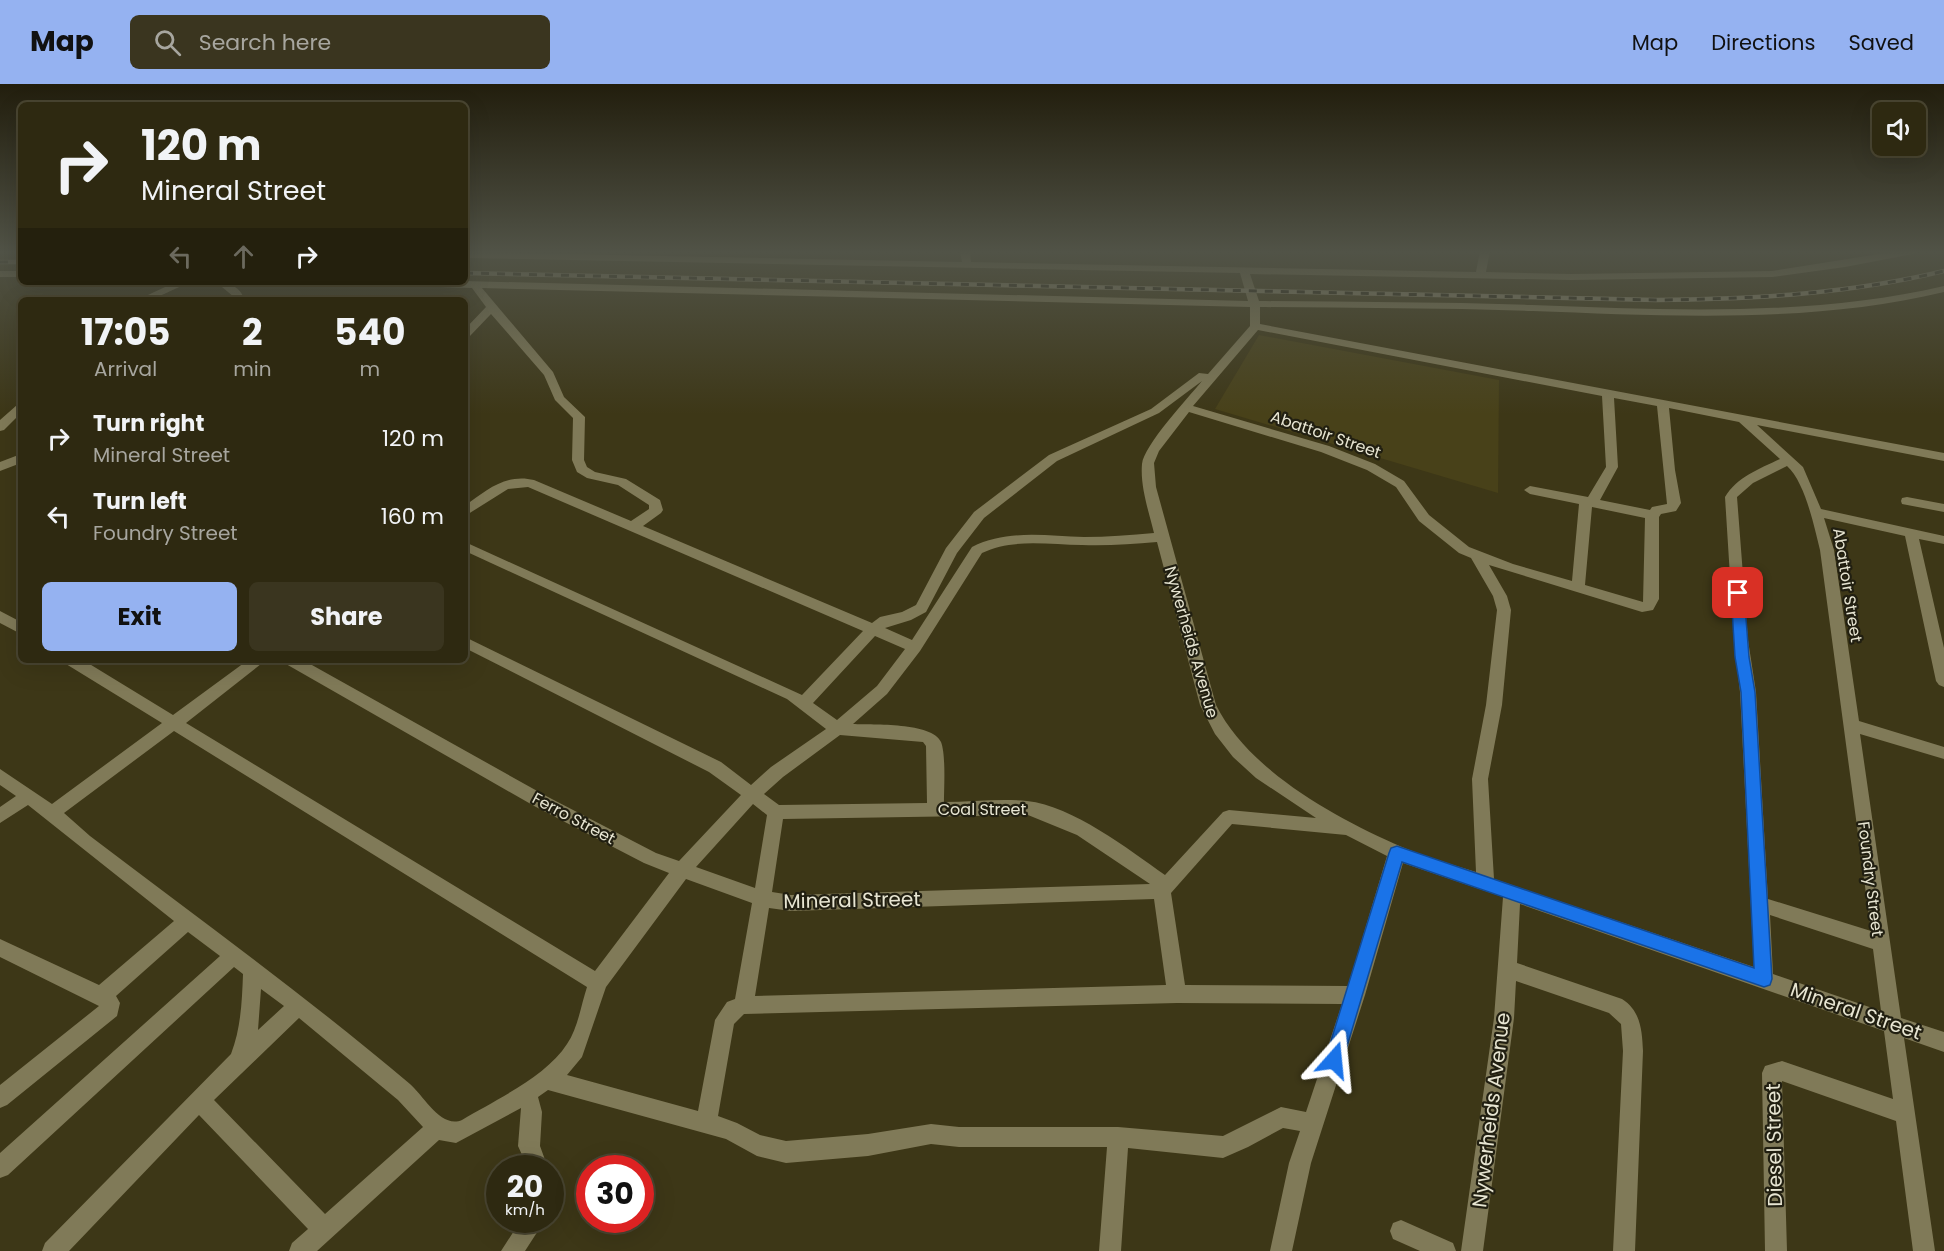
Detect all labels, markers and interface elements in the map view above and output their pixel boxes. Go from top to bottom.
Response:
search box [130,15,550,69]
text: Map [30,22,94,61]
icon: search [151,26,184,59]
text: Search here [199,27,331,58]
text: Map [1632,28,1678,57]
text: Directions [1711,28,1815,57]
text: Saved [1848,28,1914,57]
map controls [1872,102,1926,156]
button: sound [1872,102,1926,156]
text: 120 m [141,116,262,175]
icon: right [42,126,120,204]
text: Mineral Street [141,172,326,209]
icon: left [164,240,197,273]
icon: ahead [227,240,260,273]
icon: right [290,240,323,273]
text: 17:05 [81,307,171,358]
text: 2 [242,307,263,358]
text: 540 [334,307,405,358]
text: Arrival [94,355,157,383]
text: min [233,355,271,383]
text: m [359,355,380,383]
street label: Abattoir Street [1268,405,1384,464]
text: Turn right [93,408,204,439]
icon: right [42,422,75,455]
text: 120 m [382,423,444,454]
text: Mineral Street [93,441,230,469]
text: Turn left [93,486,187,517]
icon: left [42,500,75,533]
text: 160 m [381,501,444,532]
text: Foundry Street [93,519,238,547]
street label: Abattoir Street [1827,526,1868,644]
street label: Nywerheids Avenue [1159,564,1224,721]
pin [1712,567,1763,618]
icon: arrive [1721,576,1754,609]
button: Exit [42,582,237,651]
button: Share [249,582,444,651]
street label: Ferro Street [528,787,620,850]
street label: Coal Street [938,798,1026,821]
street label: Foundry Street [1852,820,1889,938]
street label: Mineral Street [783,885,921,915]
street label: Mineral Street [1787,975,1925,1047]
street label: Nywerheids Avenue [1465,1011,1517,1209]
position arrow [1302,1028,1366,1092]
street label: Diesel Street [1759,1083,1789,1207]
speed limit sign: 30 [576,1155,654,1233]
text: 20 [507,1165,543,1208]
text: km/h [505,1199,545,1220]

